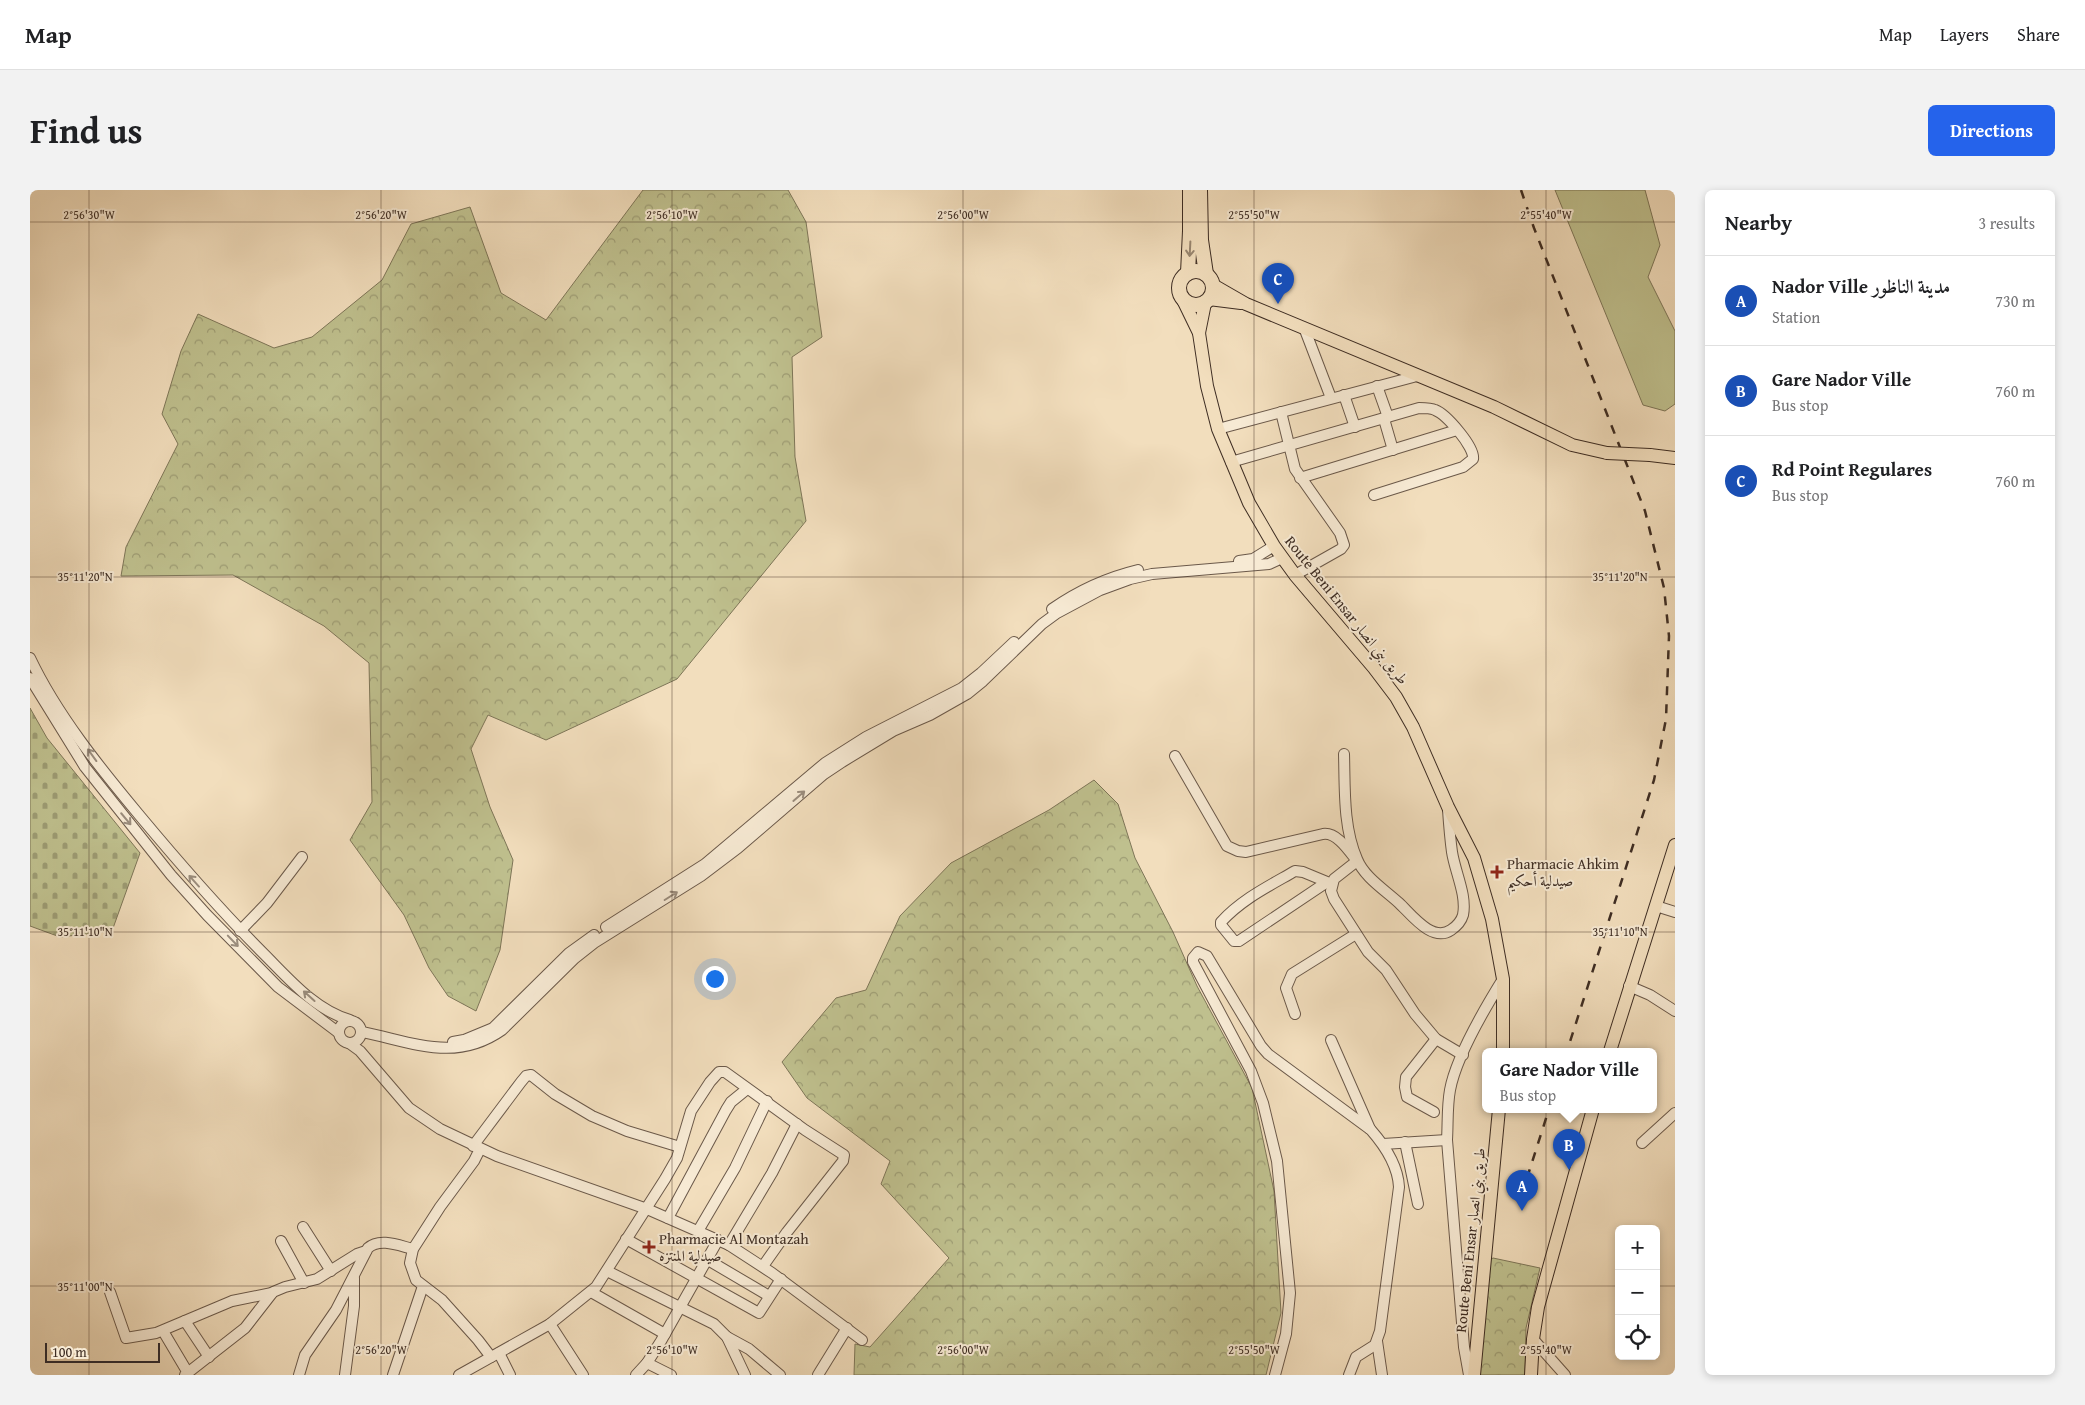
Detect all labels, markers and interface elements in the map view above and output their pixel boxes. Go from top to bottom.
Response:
text: Map [25,17,72,52]
text: Map [1879,21,1912,48]
text: Layers [1940,21,1989,48]
text: Share [2017,21,2060,48]
text: Find us [30,105,143,156]
button: Directions [1928,105,2055,156]
text: 2°56'30"W [63,206,116,223]
text: 2°56'20"W [355,206,408,223]
text: 2°56'10"W [646,206,699,223]
text: 2°56'00"W [937,206,990,223]
text: 2°55'50"W [1228,206,1281,223]
text: 2°55'40"W [1520,206,1573,223]
text: Nearby [1725,207,1792,238]
text: 3 results [1978,211,2035,235]
one-way arrow [1185,241,1194,257]
pin: C [1262,263,1294,304]
text: Nador Ville مدينة الناظور [1772,272,1950,300]
text: A [1736,289,1746,313]
text: 730 m [1995,289,2035,313]
text: Station [1772,305,1820,329]
text: Gare Nador Ville [1772,365,1911,393]
text: B [1736,379,1746,403]
text: 760 m [1995,379,2035,403]
text: Bus stop [1772,393,1828,417]
text: Rd Point Regulares [1772,455,1932,483]
text: C [1736,469,1746,493]
text: 760 m [1995,469,2035,493]
text: Bus stop [1772,483,1828,507]
street label: Route Beni Ensar طريق بني انصار [1277,531,1414,691]
text: 35°11'20"N [57,568,113,585]
text: 35°11'20"N [1592,568,1648,585]
one-way arrow [86,749,97,762]
one-way arrow [793,790,806,801]
one-way arrow [121,812,132,825]
place label: Pharmacie Ahkim صيدلية أحكيم [1507,853,1620,896]
marker: Pharmacie Ahkim صيدلية أحكيم [1491,866,1503,878]
one-way arrow [188,875,200,888]
one-way arrow [664,890,678,900]
text: 35°11'10"N [57,923,113,940]
text: 35°11'10"N [1592,923,1648,940]
one-way arrow [227,935,239,948]
your location [702,966,728,992]
one-way arrow [302,990,315,1002]
popup [1482,1048,1657,1113]
text: Gare Nador Ville [1500,1055,1639,1083]
text: Bus stop [1500,1083,1556,1107]
pin: B [1553,1129,1585,1170]
street label: Route Beni Ensar طريق بني انصار [1450,1147,1494,1334]
pin: A [1506,1170,1538,1211]
map controls [1615,1225,1660,1360]
button: + [1615,1225,1660,1270]
place label: Pharmacie Al Montazah صيدلية المنتزه [659,1228,809,1266]
marker: Pharmacie Al Montazah صيدلية المنتزه [643,1241,655,1253]
button: − [1615,1270,1660,1315]
text: 35°11'00"N [57,1278,113,1295]
button: locate [1615,1315,1660,1360]
scale bar [45,1340,160,1363]
text: 2°56'20"W [355,1341,408,1358]
text: 2°56'10"W [646,1341,699,1358]
text: 2°56'00"W [937,1341,990,1358]
text: 2°55'50"W [1228,1341,1281,1358]
text: 2°55'40"W [1520,1341,1573,1358]
text: 100 m [52,1342,87,1362]

